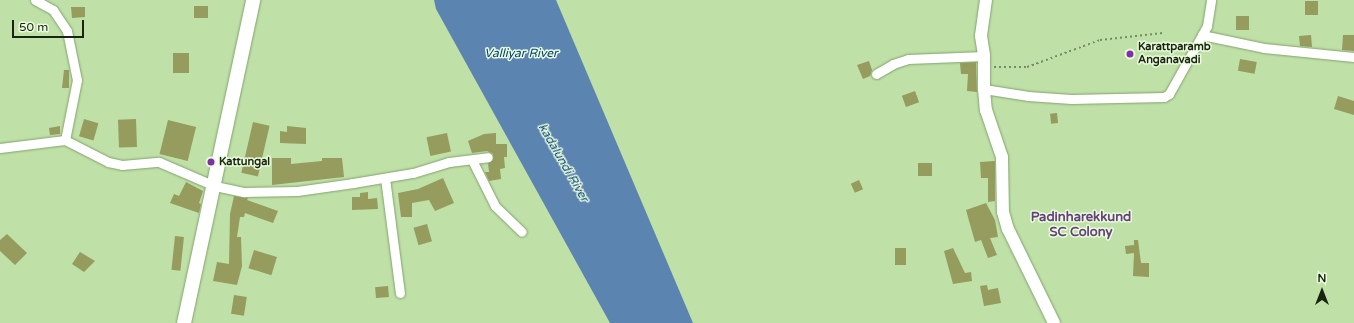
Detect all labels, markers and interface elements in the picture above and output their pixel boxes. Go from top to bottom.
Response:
scale bar [14,12,86,38]
text: 50 m [19,20,48,34]
place label: Karattparamb Anganavadi [1138,41,1211,67]
water label: Valliyar River [484,47,558,61]
marker: Karattparamb Anganavadi [1125,49,1135,59]
water label: kadalundi River [535,121,591,205]
place label: Kattungal [219,155,270,169]
marker: Kattungal [206,157,216,167]
district label: Padinharekkund SC Colony [1031,210,1131,241]
north arrow [1302,271,1342,311]
text: N [1318,272,1326,285]

